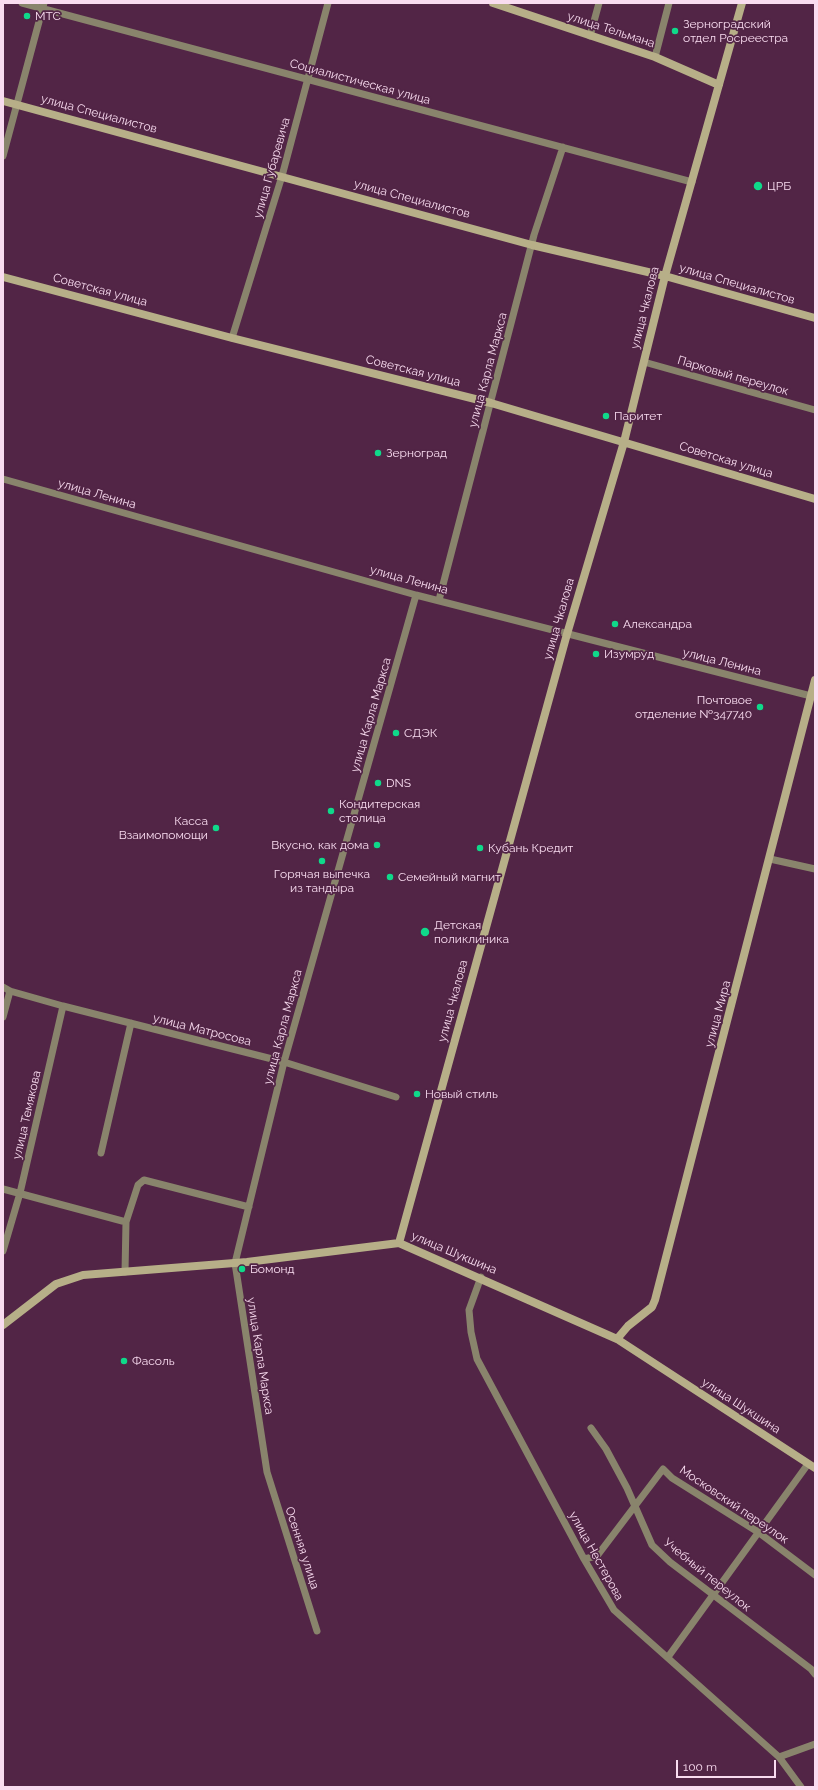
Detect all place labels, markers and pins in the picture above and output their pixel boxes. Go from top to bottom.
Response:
place label: МТС [35,9,61,23]
marker: МТС [22,11,32,21]
place label: Зерноградский отдел Росреестра [683,17,788,45]
marker: Зерноградский отдел Росреестра [670,26,680,36]
place label: ЦРБ [767,179,791,193]
marker: ЦРБ [752,180,764,192]
place label: Паритет [614,409,662,423]
marker: Паритет [601,411,611,421]
place label: Зерноград [386,446,447,460]
marker: Зерноград [373,448,383,458]
place label: Александра [623,617,692,631]
marker: Александра [610,619,620,629]
place label: Изумруд [604,647,654,661]
marker: Изумруд [591,649,601,659]
place label: Почтовое отделение №347740 [635,693,752,721]
marker: Почтовое отделение №347740 [755,702,765,712]
place label: СДЭК [404,726,437,740]
marker: СДЭК [391,728,401,738]
place label: DNS [386,776,411,790]
marker: DNS [373,778,383,788]
place label: Кондитерская столица [339,797,420,825]
marker: Кондитерская столица [326,806,336,816]
place label: Касса Взаимопомощи [119,814,208,842]
marker: Касса Взаимопомощи [211,823,221,833]
place label: Вкусно, как дома [271,838,369,852]
marker: Вкусно, как дома [372,840,382,850]
place label: Кубань Кредит [488,841,573,855]
marker: Кубань Кредит [475,843,485,853]
marker: Горячая выпечка из тандыра [317,856,327,866]
place label: Горячая выпечка из тандыра [274,867,370,895]
place label: Семейный магнит [398,870,501,884]
marker: Семейный магнит [385,872,395,882]
place label: Детская поликлиника [434,918,509,946]
marker: Детская поликлиника [419,926,431,938]
place label: Новый стиль [425,1087,498,1101]
marker: Новый стиль [412,1089,422,1099]
place label: Бомонд [250,1262,294,1276]
marker: Бомонд [237,1264,247,1274]
place label: Фасоль [132,1354,175,1368]
marker: Фасоль [119,1356,129,1366]

